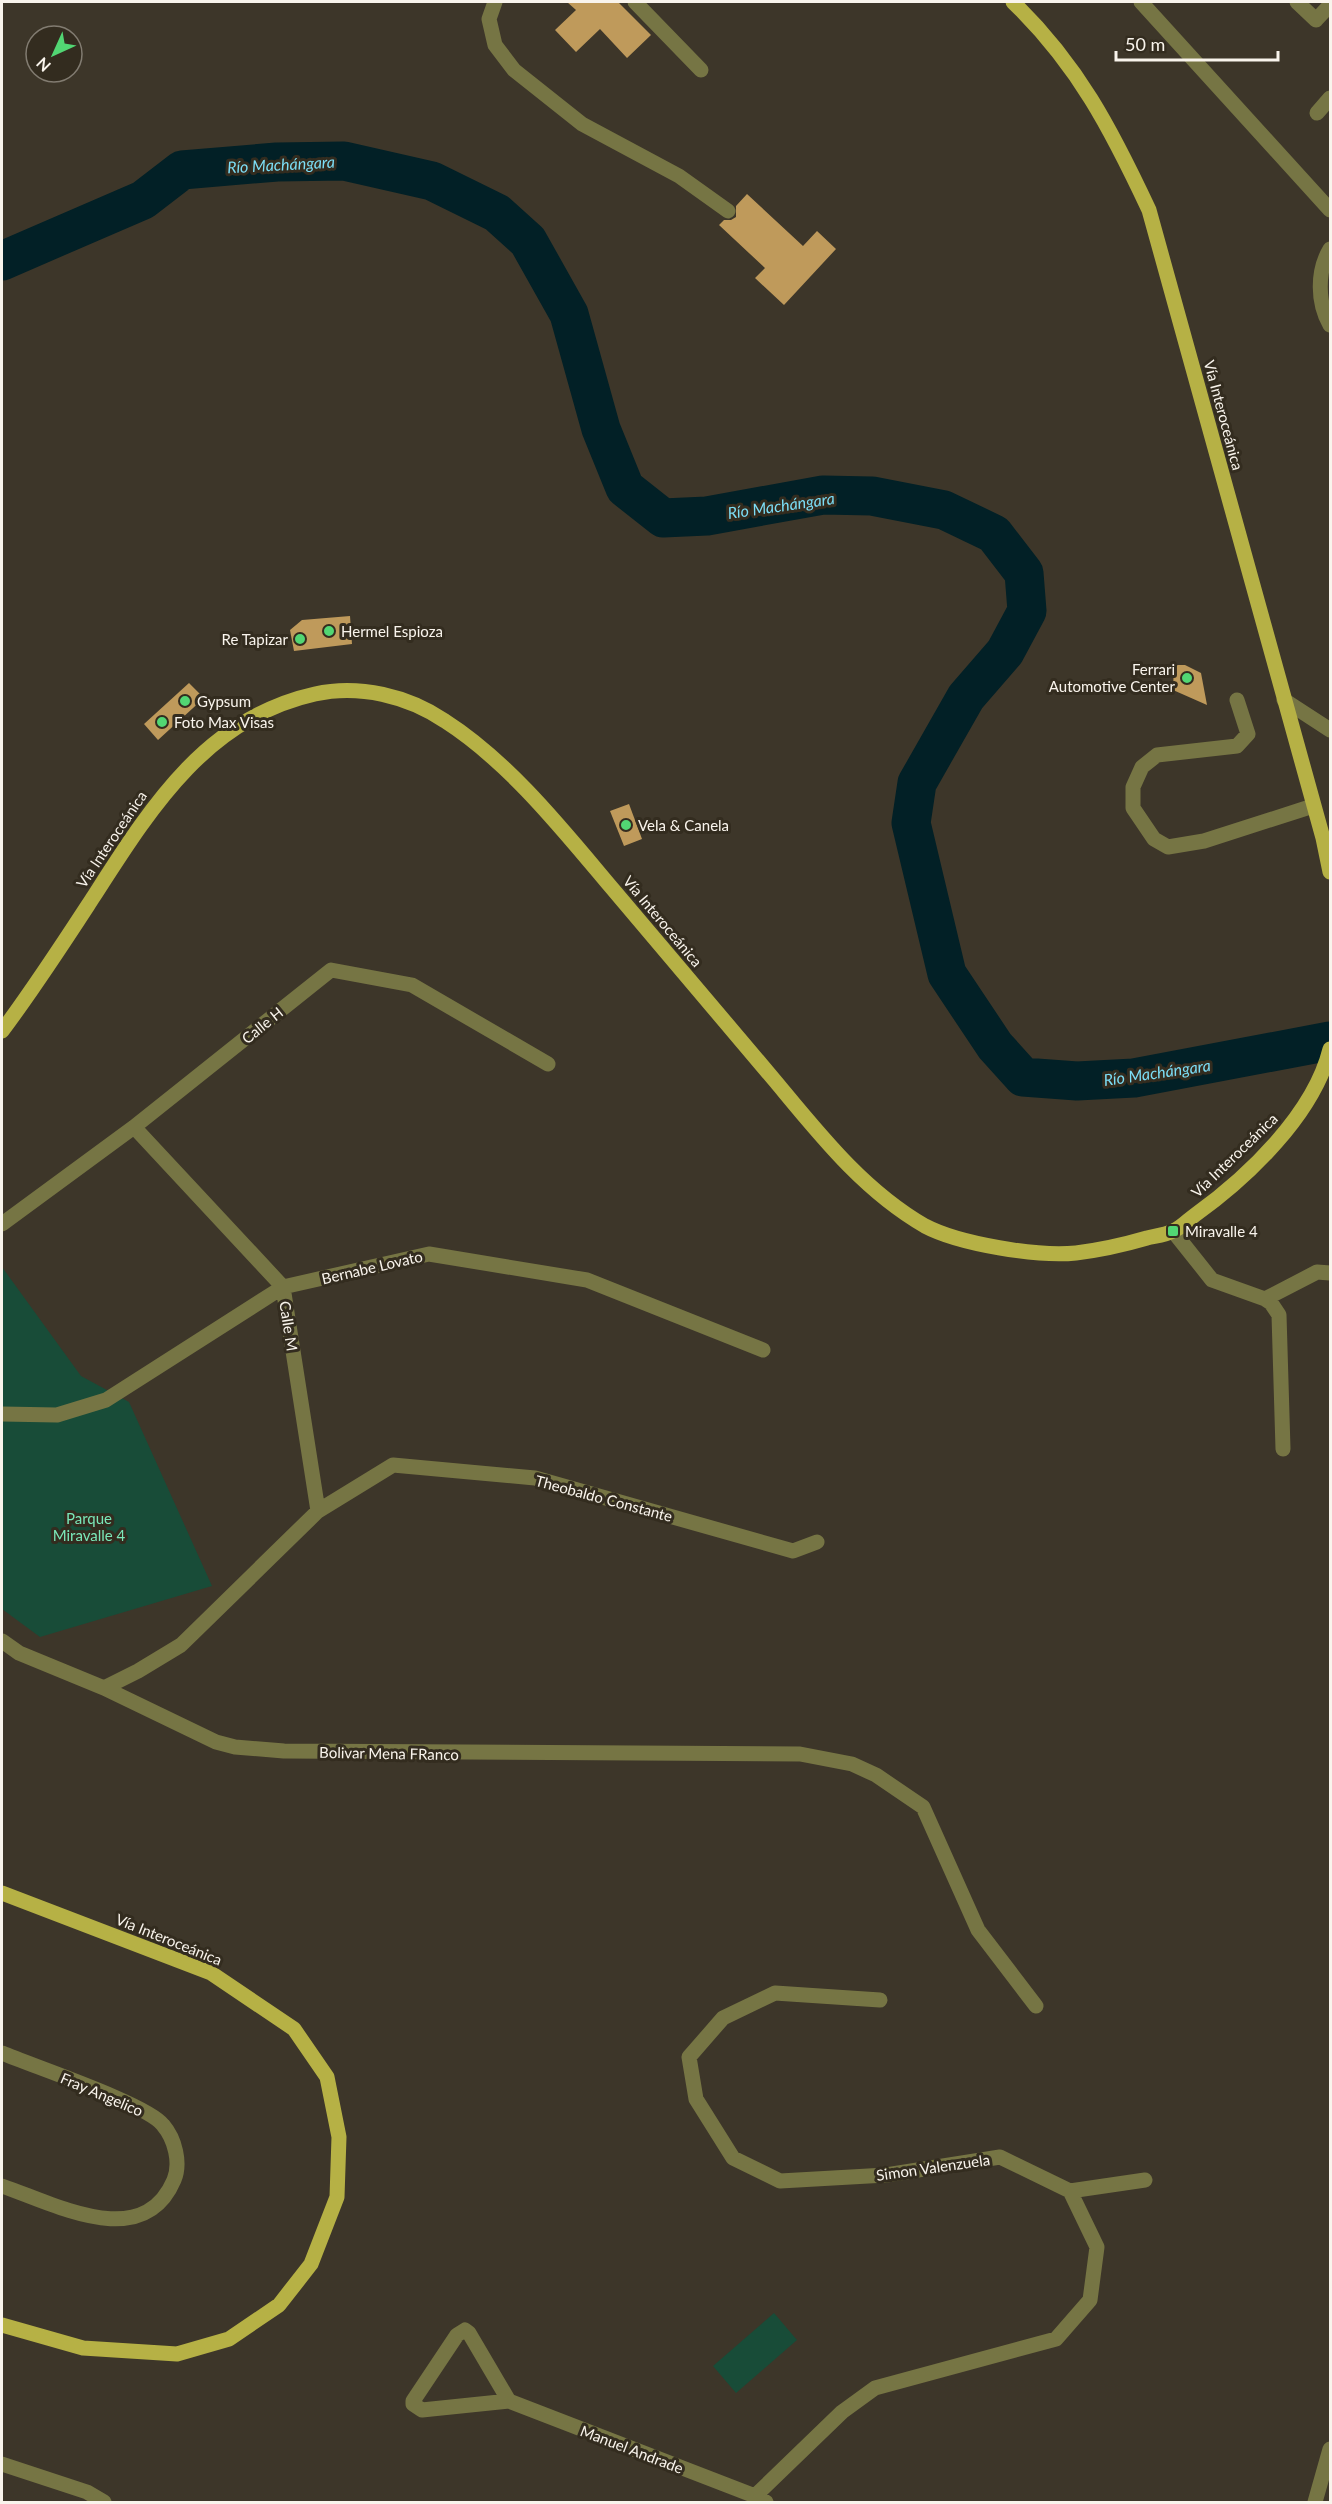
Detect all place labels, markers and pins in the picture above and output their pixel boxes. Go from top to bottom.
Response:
place label: Hermel Espioza [341,622,443,640]
marker: Hermel Espioza [322,624,336,638]
place label: Re Tapizar [221,630,289,648]
marker: Re Tapizar [293,632,307,646]
place label: Ferrari Automotive Center [1049,660,1176,695]
marker: Ferrari Automotive Center [1180,671,1194,685]
place label: Gypsum [197,692,251,710]
marker: Gypsum [178,694,192,708]
place label: Foto Max Visas [174,713,274,731]
marker: Foto Max Visas [155,715,169,729]
place label: Vela & Canela [638,816,729,834]
marker: Vela & Canela [619,818,633,832]
place label: Miravalle 4 [1185,1222,1258,1240]
marker: Miravalle 4 [1166,1224,1180,1238]

